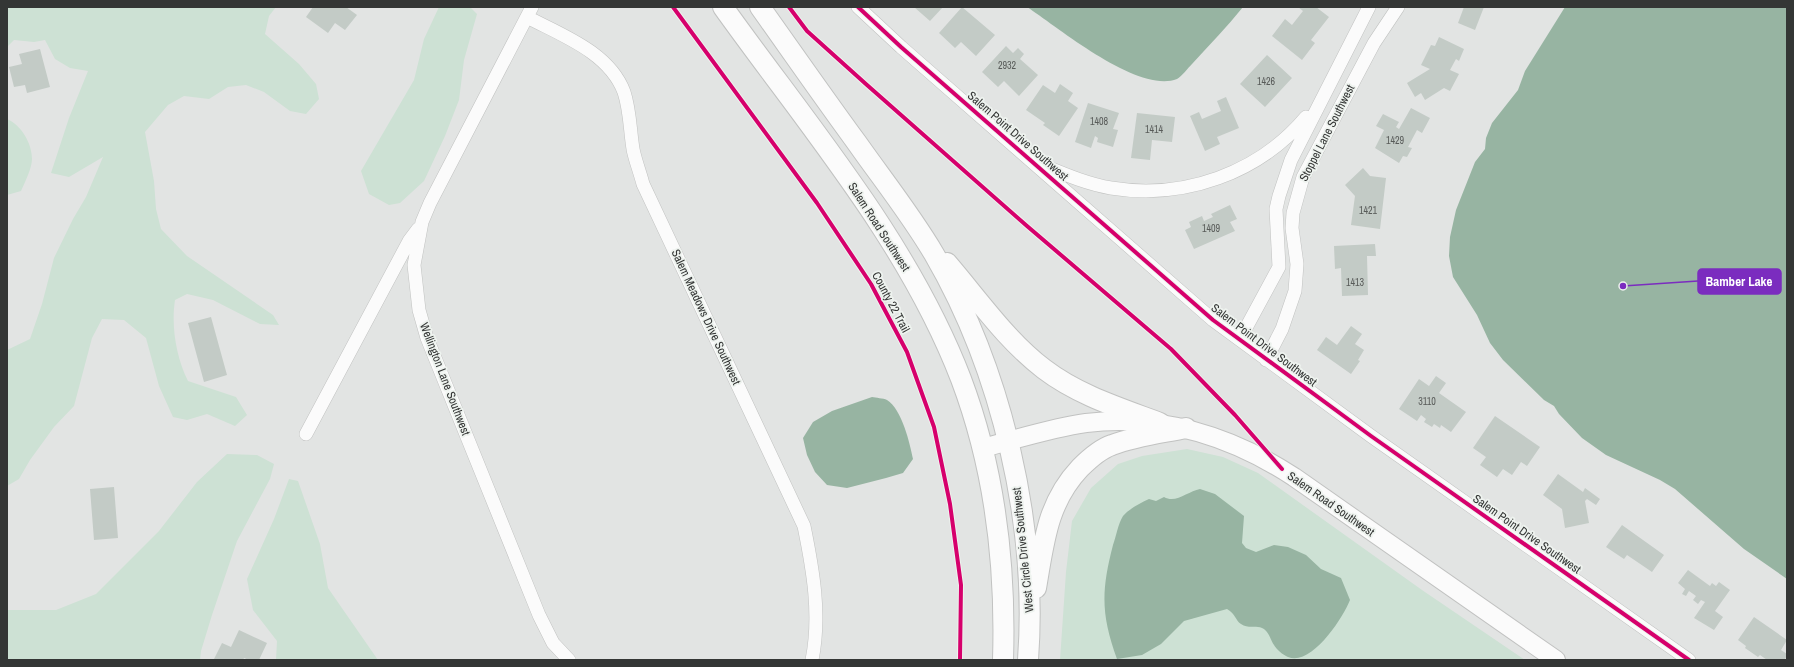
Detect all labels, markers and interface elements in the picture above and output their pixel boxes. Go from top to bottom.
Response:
house number: 2932 [998,59,1017,72]
house number: 1426 [1257,75,1276,88]
street label: Stoppel Lane Southwest [1296,82,1358,184]
street label: Salem Point Drive Southwest [964,88,1072,184]
house number: 1408 [1090,115,1109,128]
house number: 1414 [1145,123,1164,136]
house number: 1429 [1386,134,1405,147]
street label: Salem Road Southwest [844,180,914,275]
house number: 1421 [1359,204,1378,217]
house number: 1409 [1202,222,1221,235]
street label: Salem Meadows Drive Southwest [668,247,745,388]
street label: County 22 Trail [868,269,914,335]
callout: Bamber Lake [1698,269,1781,294]
text: Bamber Lake [1706,273,1773,290]
house number: 1413 [1346,276,1365,289]
street label: Salem Point Drive Southwest [1208,300,1320,390]
street label: Wellington Lane Southwest [416,320,474,438]
house number: 3110 [1418,395,1436,408]
street label: Salem Road Southwest [1284,468,1378,540]
street label: West Circle Drive Southwest [1008,486,1038,613]
street label: Salem Point Drive Southwest [1470,491,1584,578]

